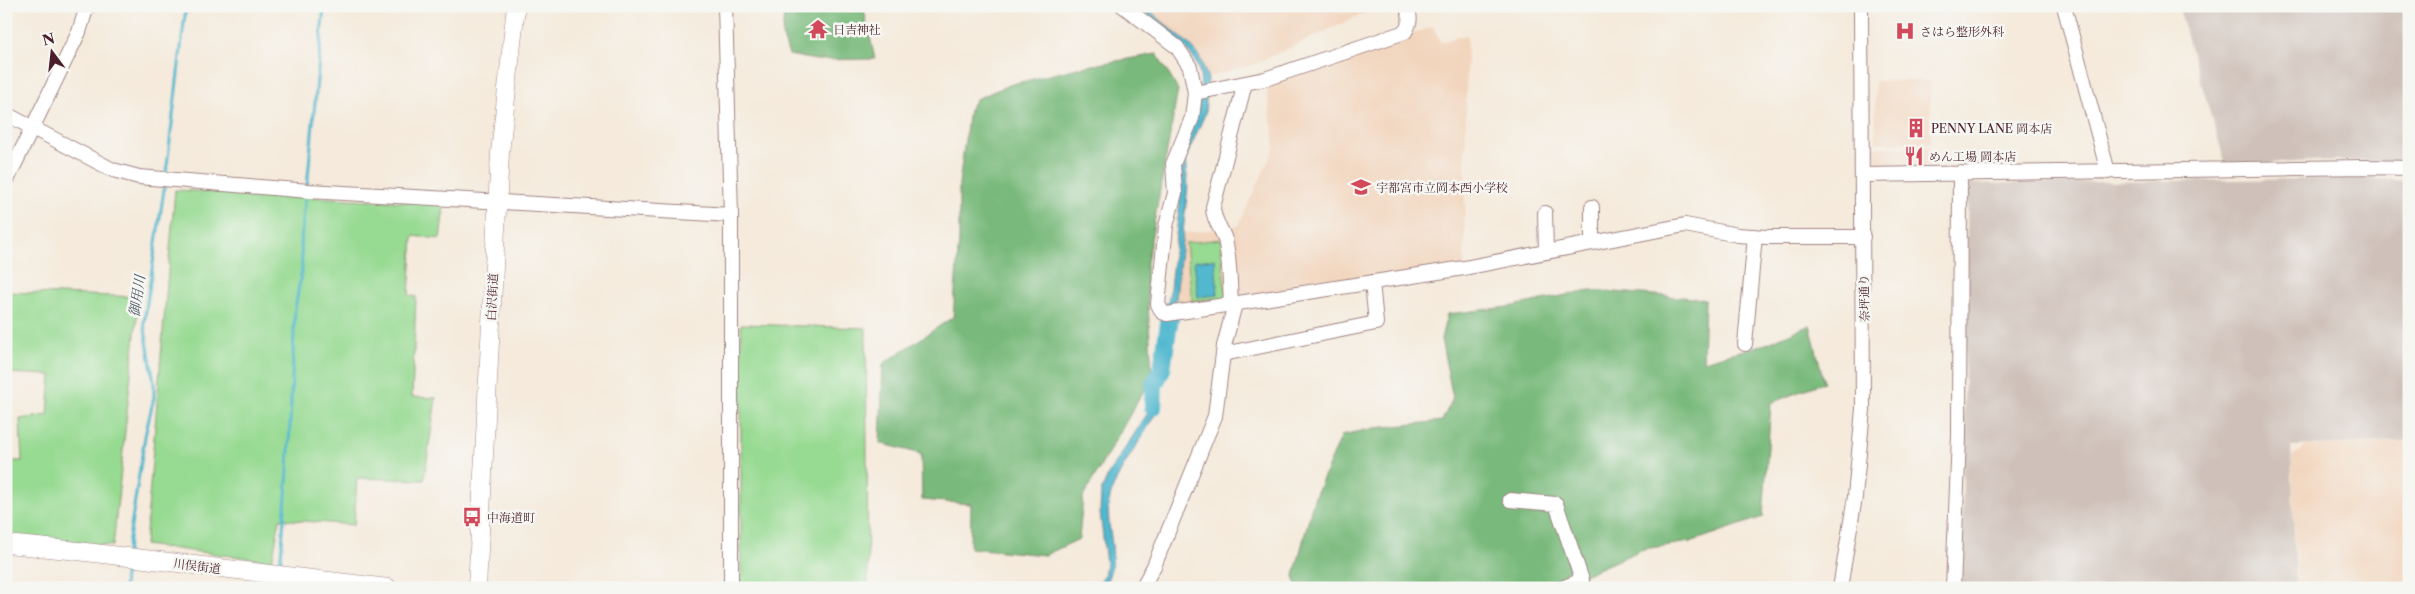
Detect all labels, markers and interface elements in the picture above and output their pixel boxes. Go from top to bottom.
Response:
temple icon: 日吉神社 [807,18,829,40]
hospital icon: さはら整形外科 [1894,20,1916,42]
place label: 日吉神社 [833,22,881,37]
place label: さはら整形外科 [1920,24,2004,39]
north arrow [28,28,78,78]
text: N [40,29,57,50]
building icon: PENNY LANE 岡本店 [1905,117,1927,139]
place label: PENNY LANE 岡本店 [1931,121,2052,136]
restaurant icon: めん工場 岡本店 [1903,145,1925,167]
place label: めん工場 岡本店 [1929,149,2016,164]
school or university icon: 宇都宮市立岡本西小学校 [1350,176,1372,198]
place label: 宇都宮市立岡本西小学校 [1376,180,1508,195]
water label: 御用川 [125,272,149,318]
street label: 白沢街道 [483,273,501,321]
street label: 奈坪通り [1856,274,1872,322]
bus stop icon: 中海道町 [461,506,483,528]
place label: 中海道町 [487,510,535,525]
street label: 川俣街道 [172,556,222,576]

